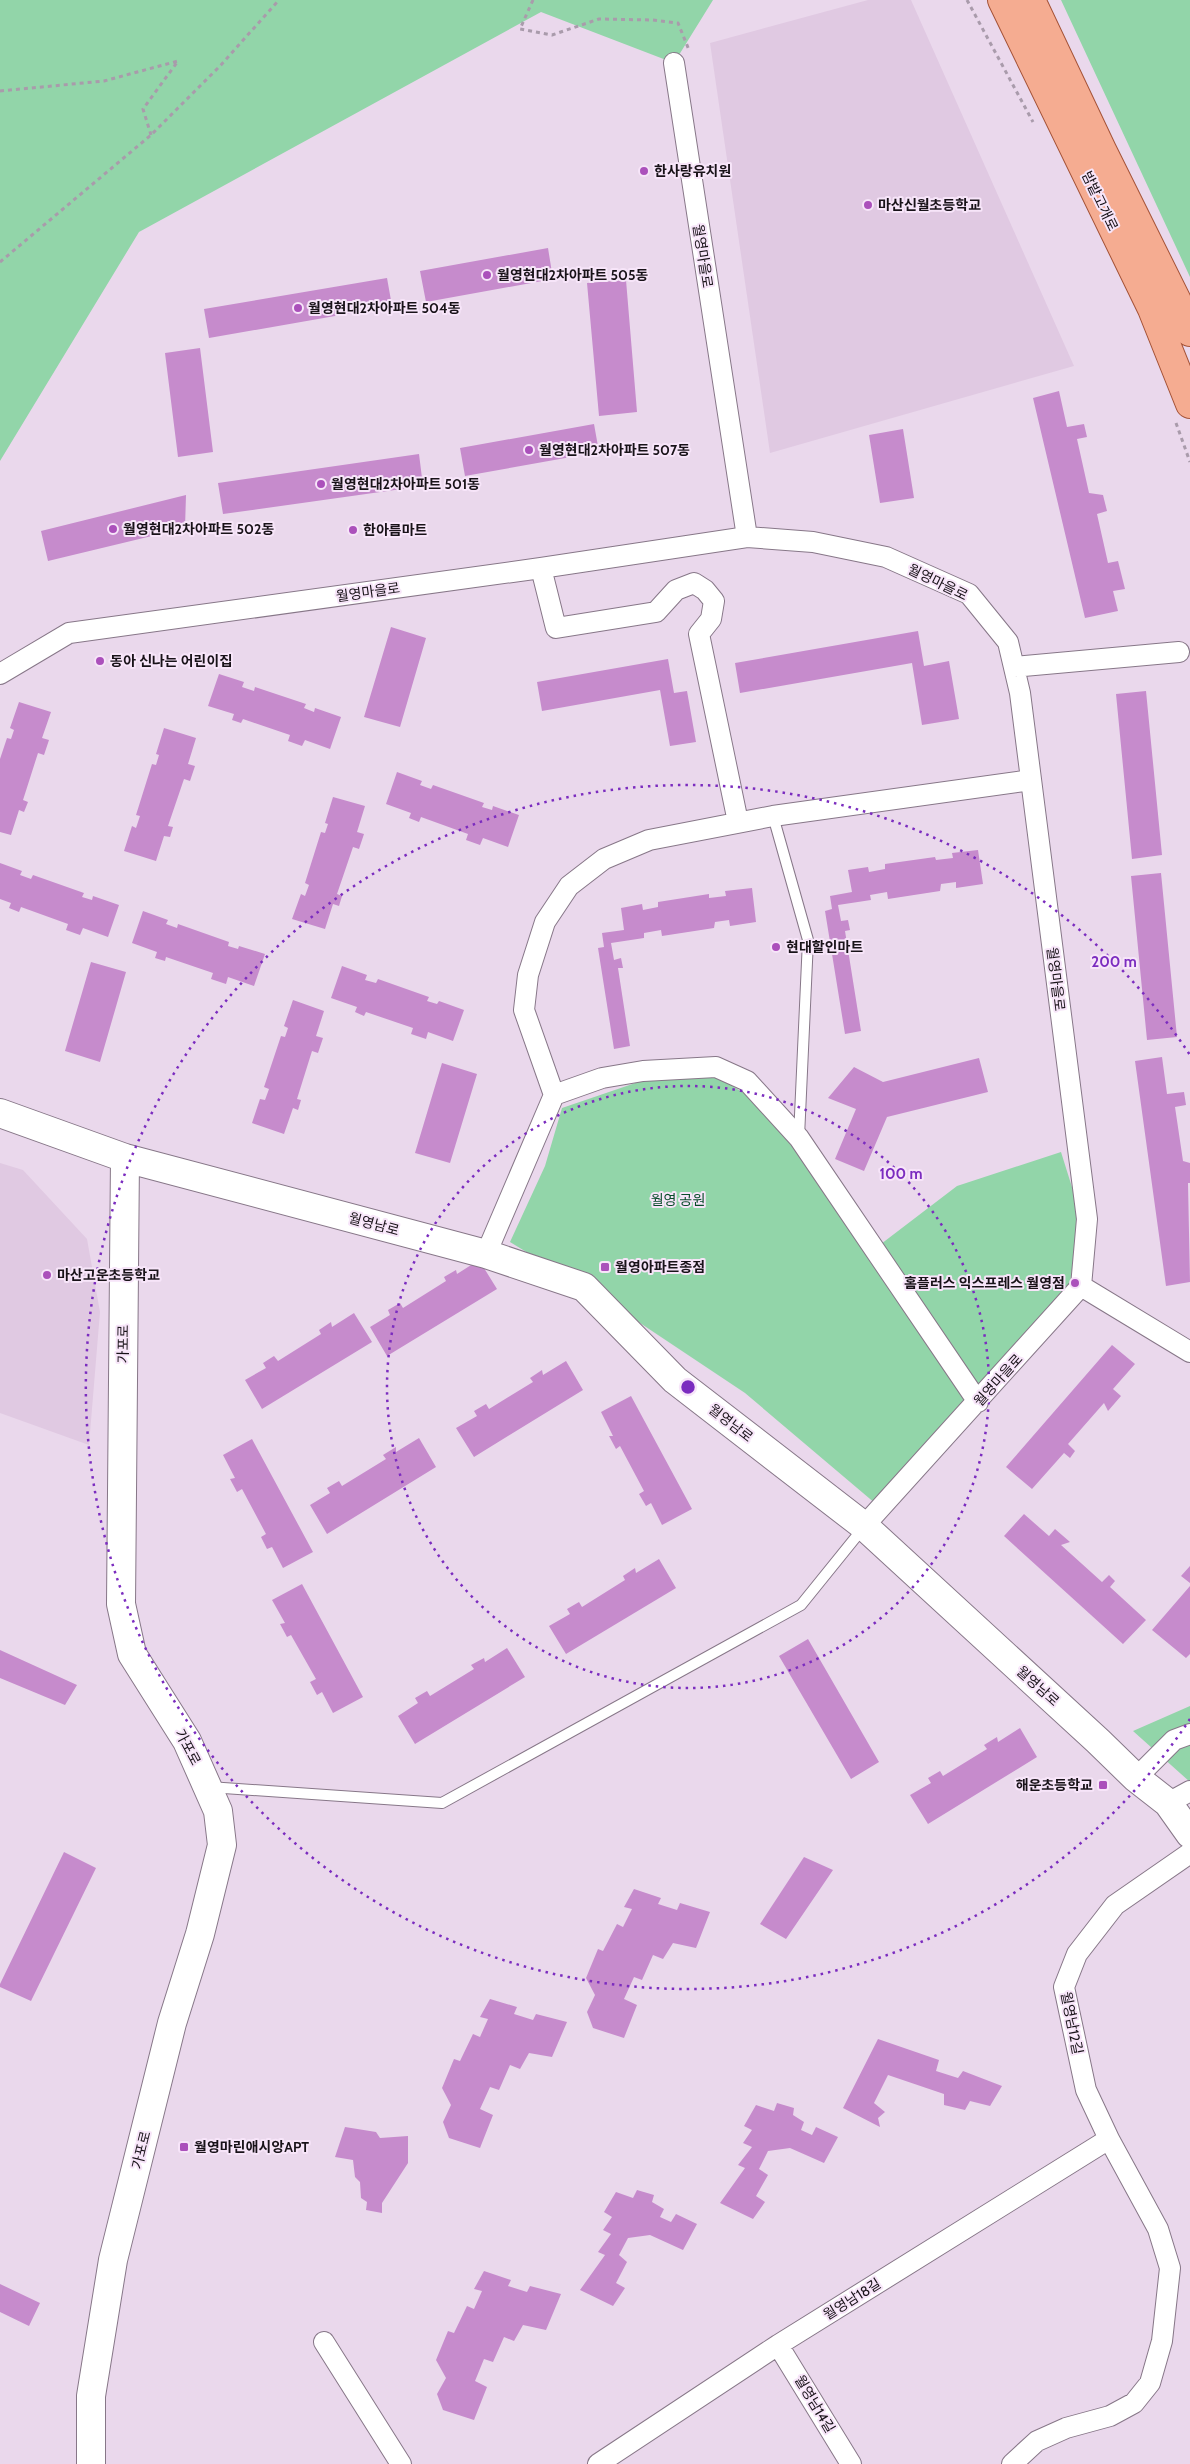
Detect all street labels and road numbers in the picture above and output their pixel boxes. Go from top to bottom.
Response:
street label: 밤밭고개로 [1078,168,1122,234]
street label: 월영마을로 [689,223,717,289]
street label: 월영마을로 [905,560,971,604]
street label: 월영마을로 [335,579,401,605]
street label: 월영마을로 [1043,946,1069,1012]
street label: 월영남로 [347,1209,401,1239]
street label: 가포로 [114,1324,132,1363]
street label: 월영마을로 [970,1350,1026,1410]
street label: 월영남로 [705,1400,757,1446]
street label: 월영남로 [1013,1662,1063,1710]
street label: 가포로 [171,1726,205,1768]
street label: 월영남12길 [1057,1990,1087,2056]
street label: 가포로 [128,2129,154,2171]
street label: 월영남18길 [820,2274,884,2324]
street label: 월영남14길 [791,2372,839,2436]

